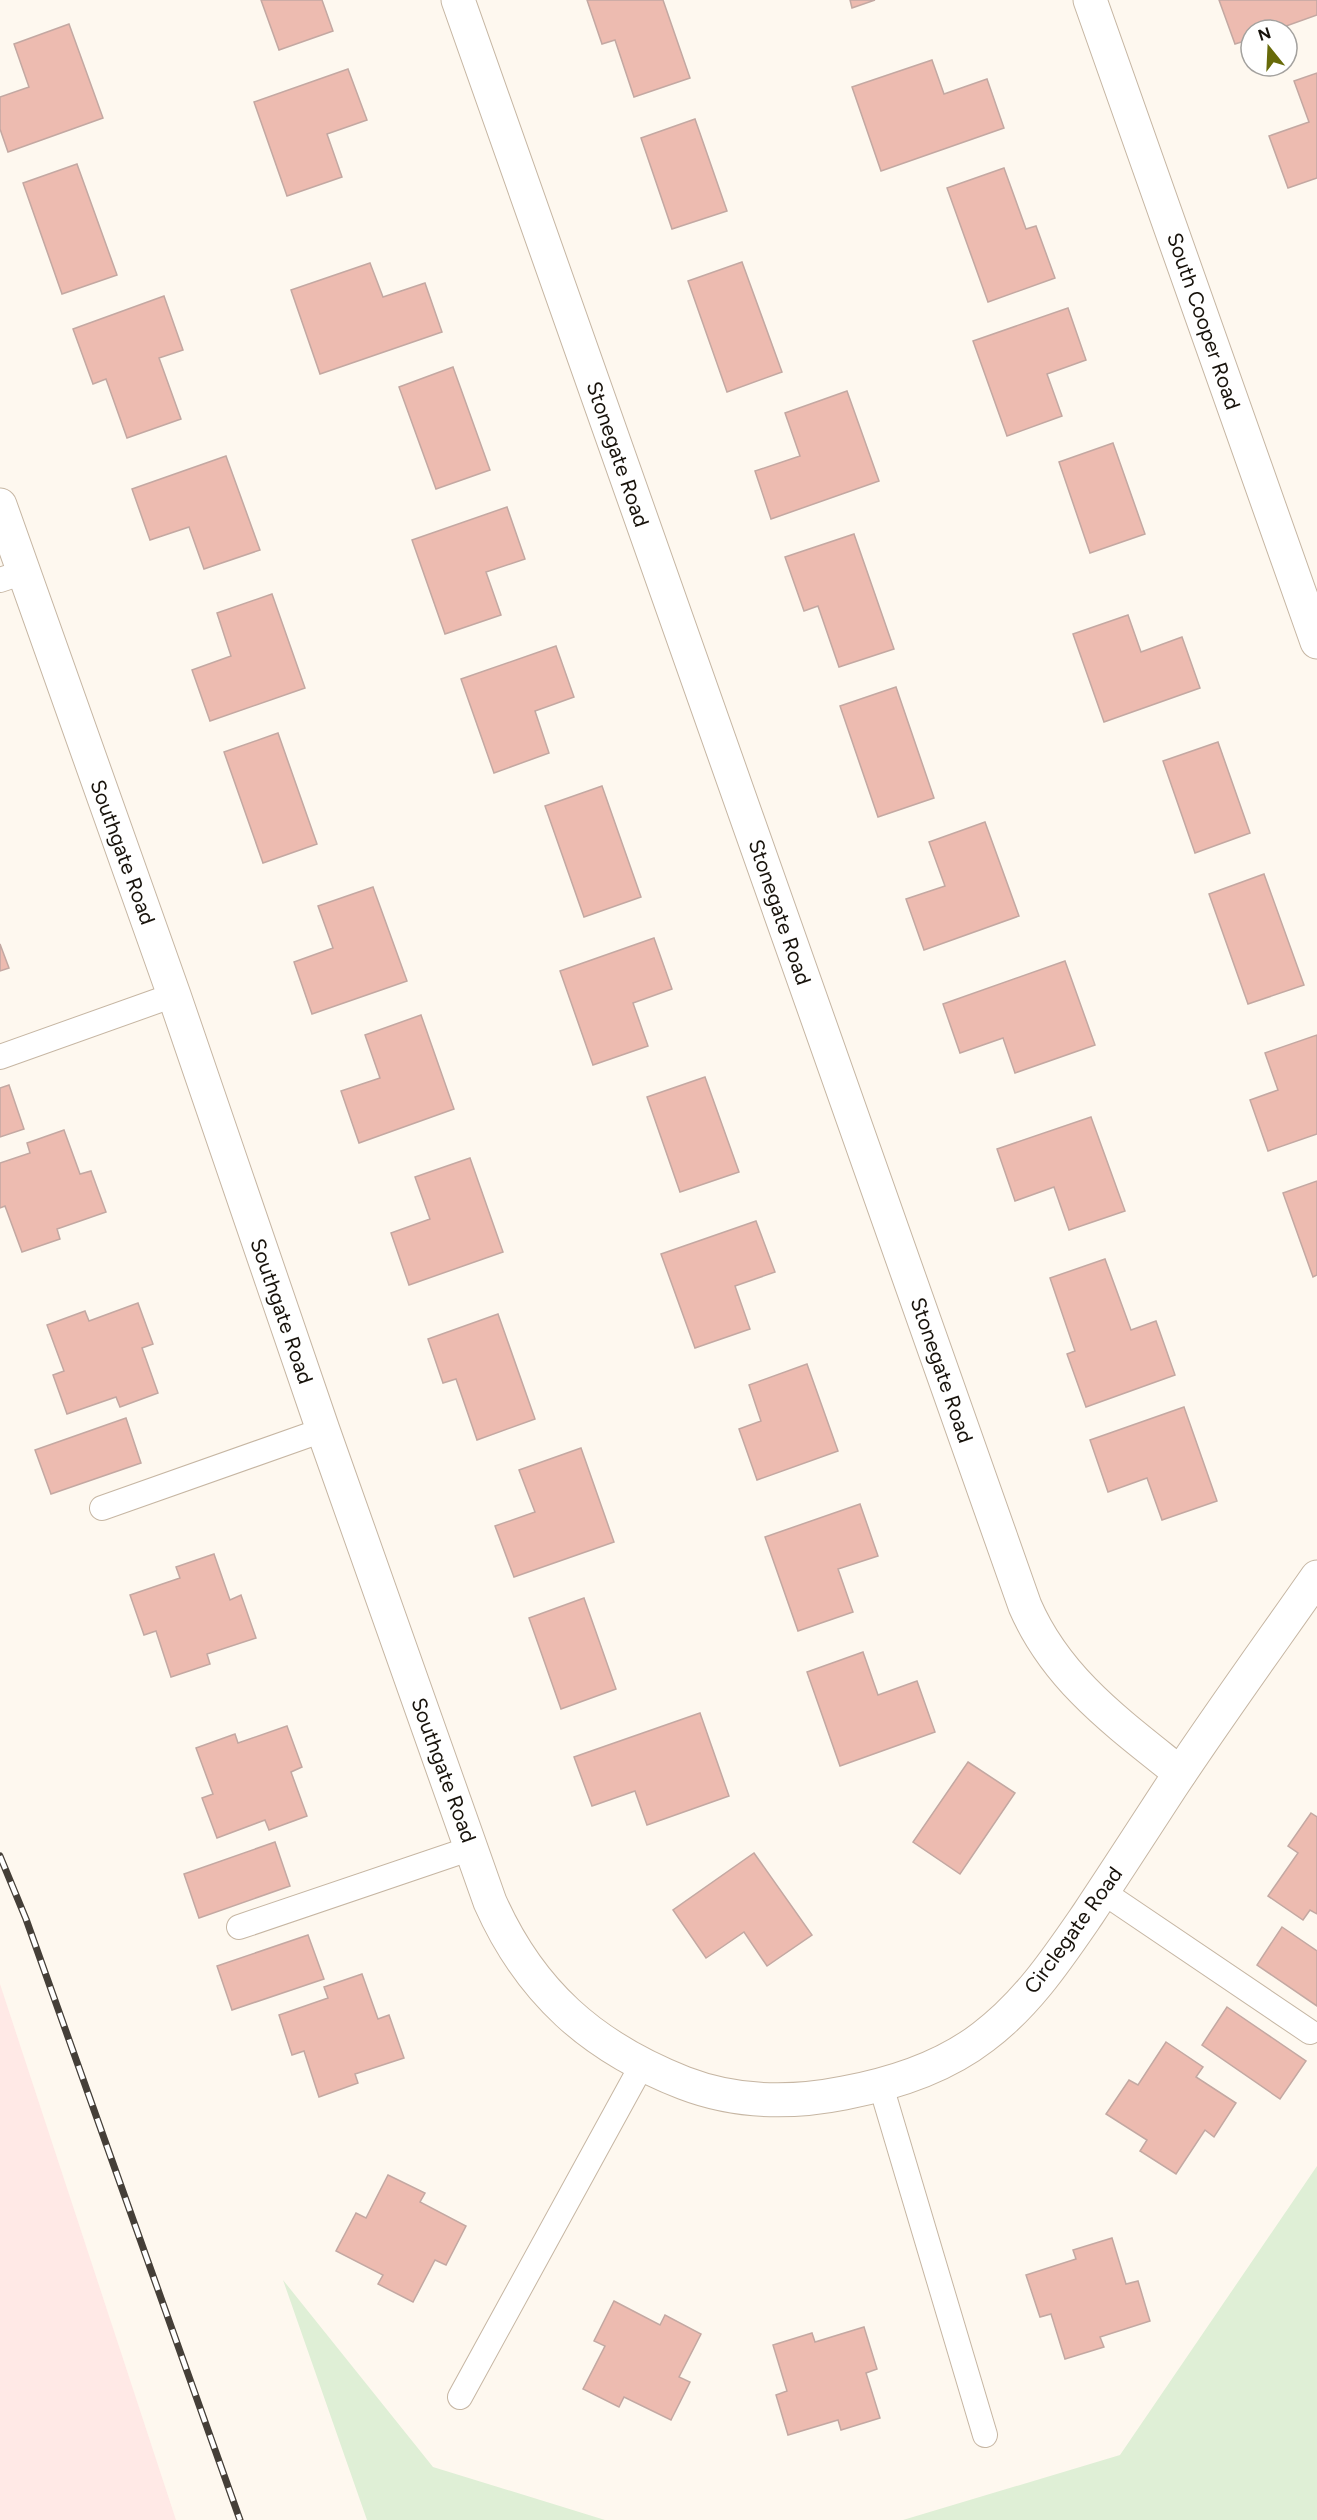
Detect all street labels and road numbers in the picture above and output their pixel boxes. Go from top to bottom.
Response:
street label: South Cooper Road [1162,229,1246,413]
street label: Stonegate Road [581,378,655,530]
street label: Southgate Road [85,776,161,928]
street label: Stonegate Road [743,836,817,988]
street label: Southgate Road [245,1235,319,1387]
street label: Stonegate Road [905,1294,979,1446]
street label: Southgate Road [406,1694,482,1846]
street label: Circlegate Road [1019,1862,1127,1998]

